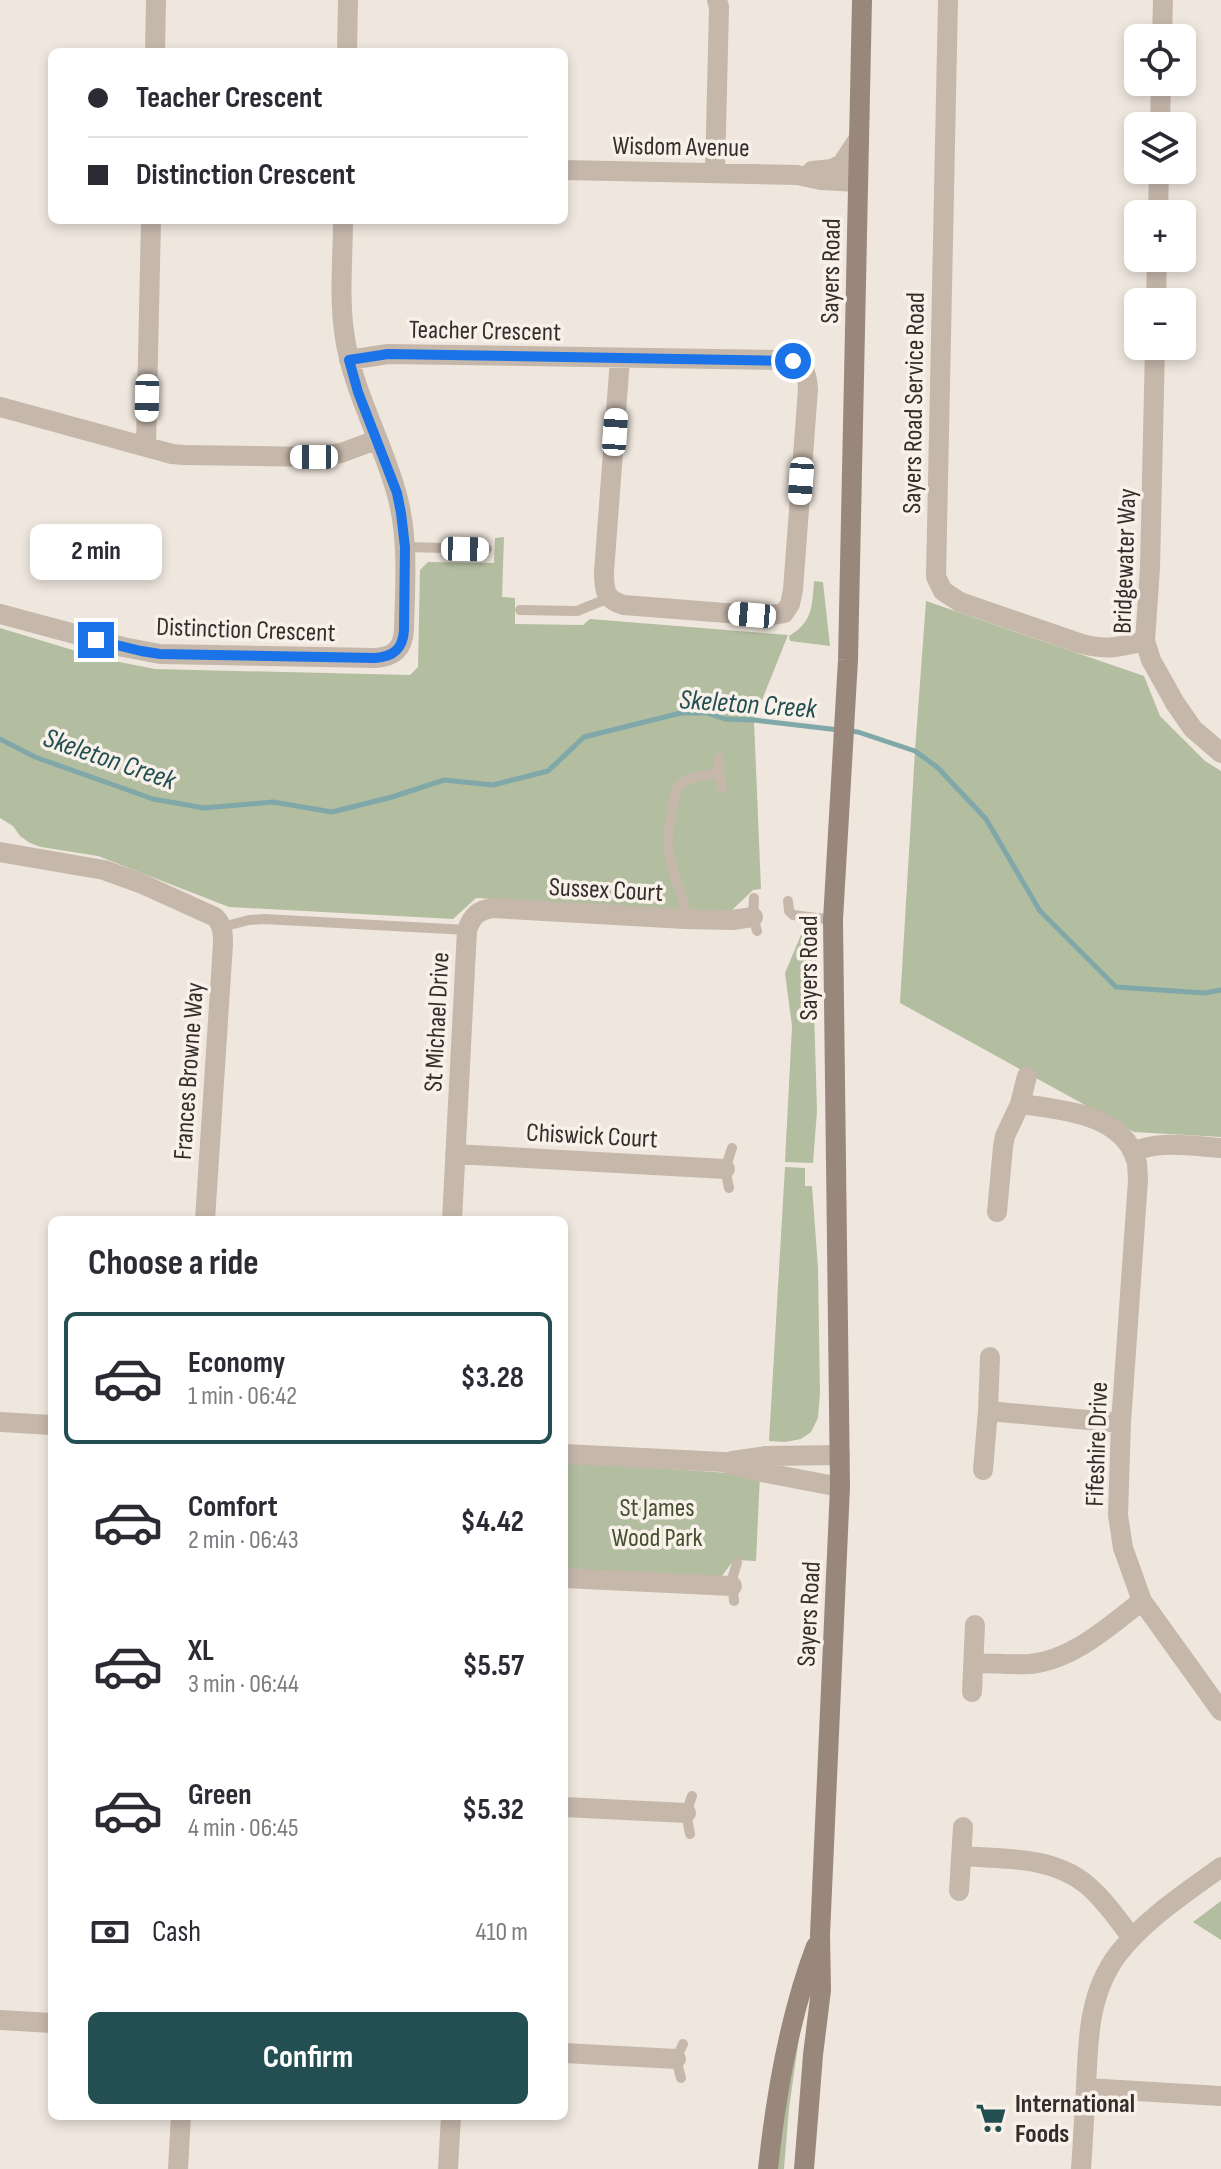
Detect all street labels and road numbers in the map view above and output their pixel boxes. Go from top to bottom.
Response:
street label: Wisdom Avenue [612,131,750,164]
street label: Sayers Road [815,218,848,324]
street label: Sayers Road Service Road [897,292,932,514]
street label: Teacher Crescent [409,315,561,348]
street label: Bridgewater Way [1107,488,1144,634]
street label: Distinction Crescent [156,612,336,649]
street label: Sussex Court [548,872,664,909]
street label: Sayers Road [794,915,825,1021]
street label: St Michael Drive [418,951,457,1093]
street label: Frances Browne Way [168,981,211,1161]
street label: Chiswick Court [525,1118,658,1155]
street label: Fifeshire Drive [1080,1381,1115,1507]
street label: Sayers Road [791,1561,828,1667]

